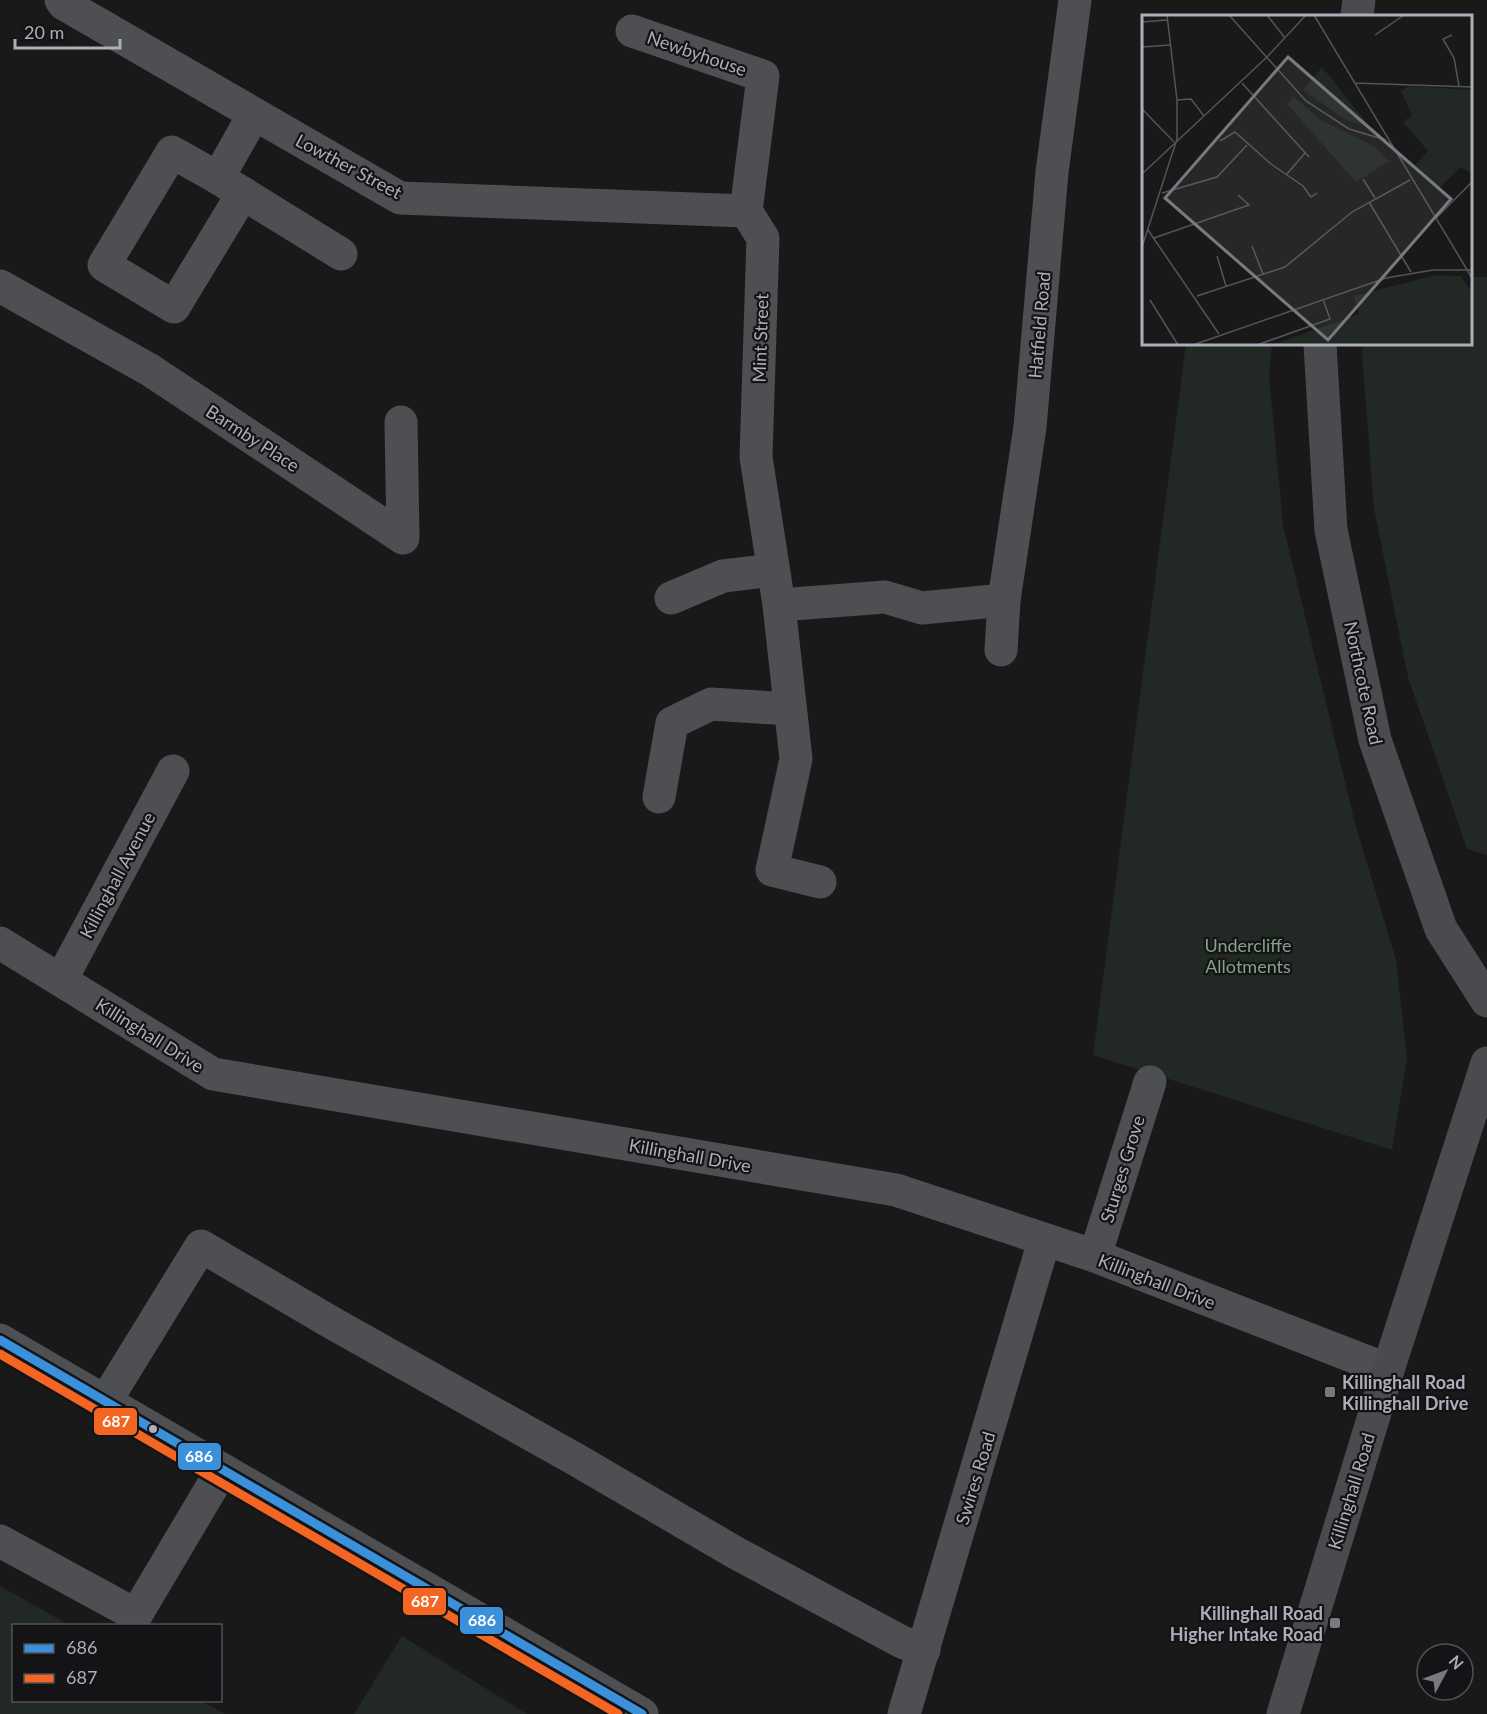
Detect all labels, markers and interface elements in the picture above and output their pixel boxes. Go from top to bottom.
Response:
scale bar [15,12,120,50]
inset map [1142,15,1472,345]
text: 20 m [24,21,64,43]
street label: Newbyhouse [644,26,750,80]
street label: Lowther Street [292,129,406,203]
street label: Hatfield Road [1023,271,1055,379]
street label: Mint Street [747,292,773,383]
street label: Barmby Place [202,400,304,476]
street label: Northcote Road [1340,619,1388,747]
street label: Killinghall Avenue [75,808,159,942]
park label: Undercliffe Allotments [1204,934,1292,977]
street label: Killinghall Drive [92,993,208,1077]
street label: Sturges Grove [1095,1113,1149,1225]
street label: Killinghall Drive [627,1133,753,1177]
street label: Killinghall Drive [1095,1249,1219,1313]
place label: Killinghall Road Killinghall Drive [1342,1371,1469,1414]
marker: Killinghall Road Killinghall Drive [1323,1385,1337,1399]
line badge: 687 [93,1407,138,1436]
text: 687 [102,1411,130,1430]
unlabelled marker [147,1423,159,1435]
street label: Swires Road [950,1429,1000,1527]
street label: Killinghall Road [1323,1430,1379,1552]
line badge: 686 [177,1442,222,1471]
text: 686 [185,1446,213,1465]
line badge: 687 [402,1587,447,1616]
text: 687 [411,1591,439,1610]
place label: Killinghall Road Higher Intake Road [1170,1602,1323,1645]
line badge: 686 [459,1606,504,1635]
text: 686 [468,1610,496,1629]
marker: Killinghall Road Higher Intake Road [1328,1616,1342,1630]
legend [12,1624,222,1702]
text: 686 [66,1636,97,1658]
north arrow [1415,1642,1475,1702]
text: N [1445,1651,1468,1673]
text: 687 [66,1666,97,1688]

